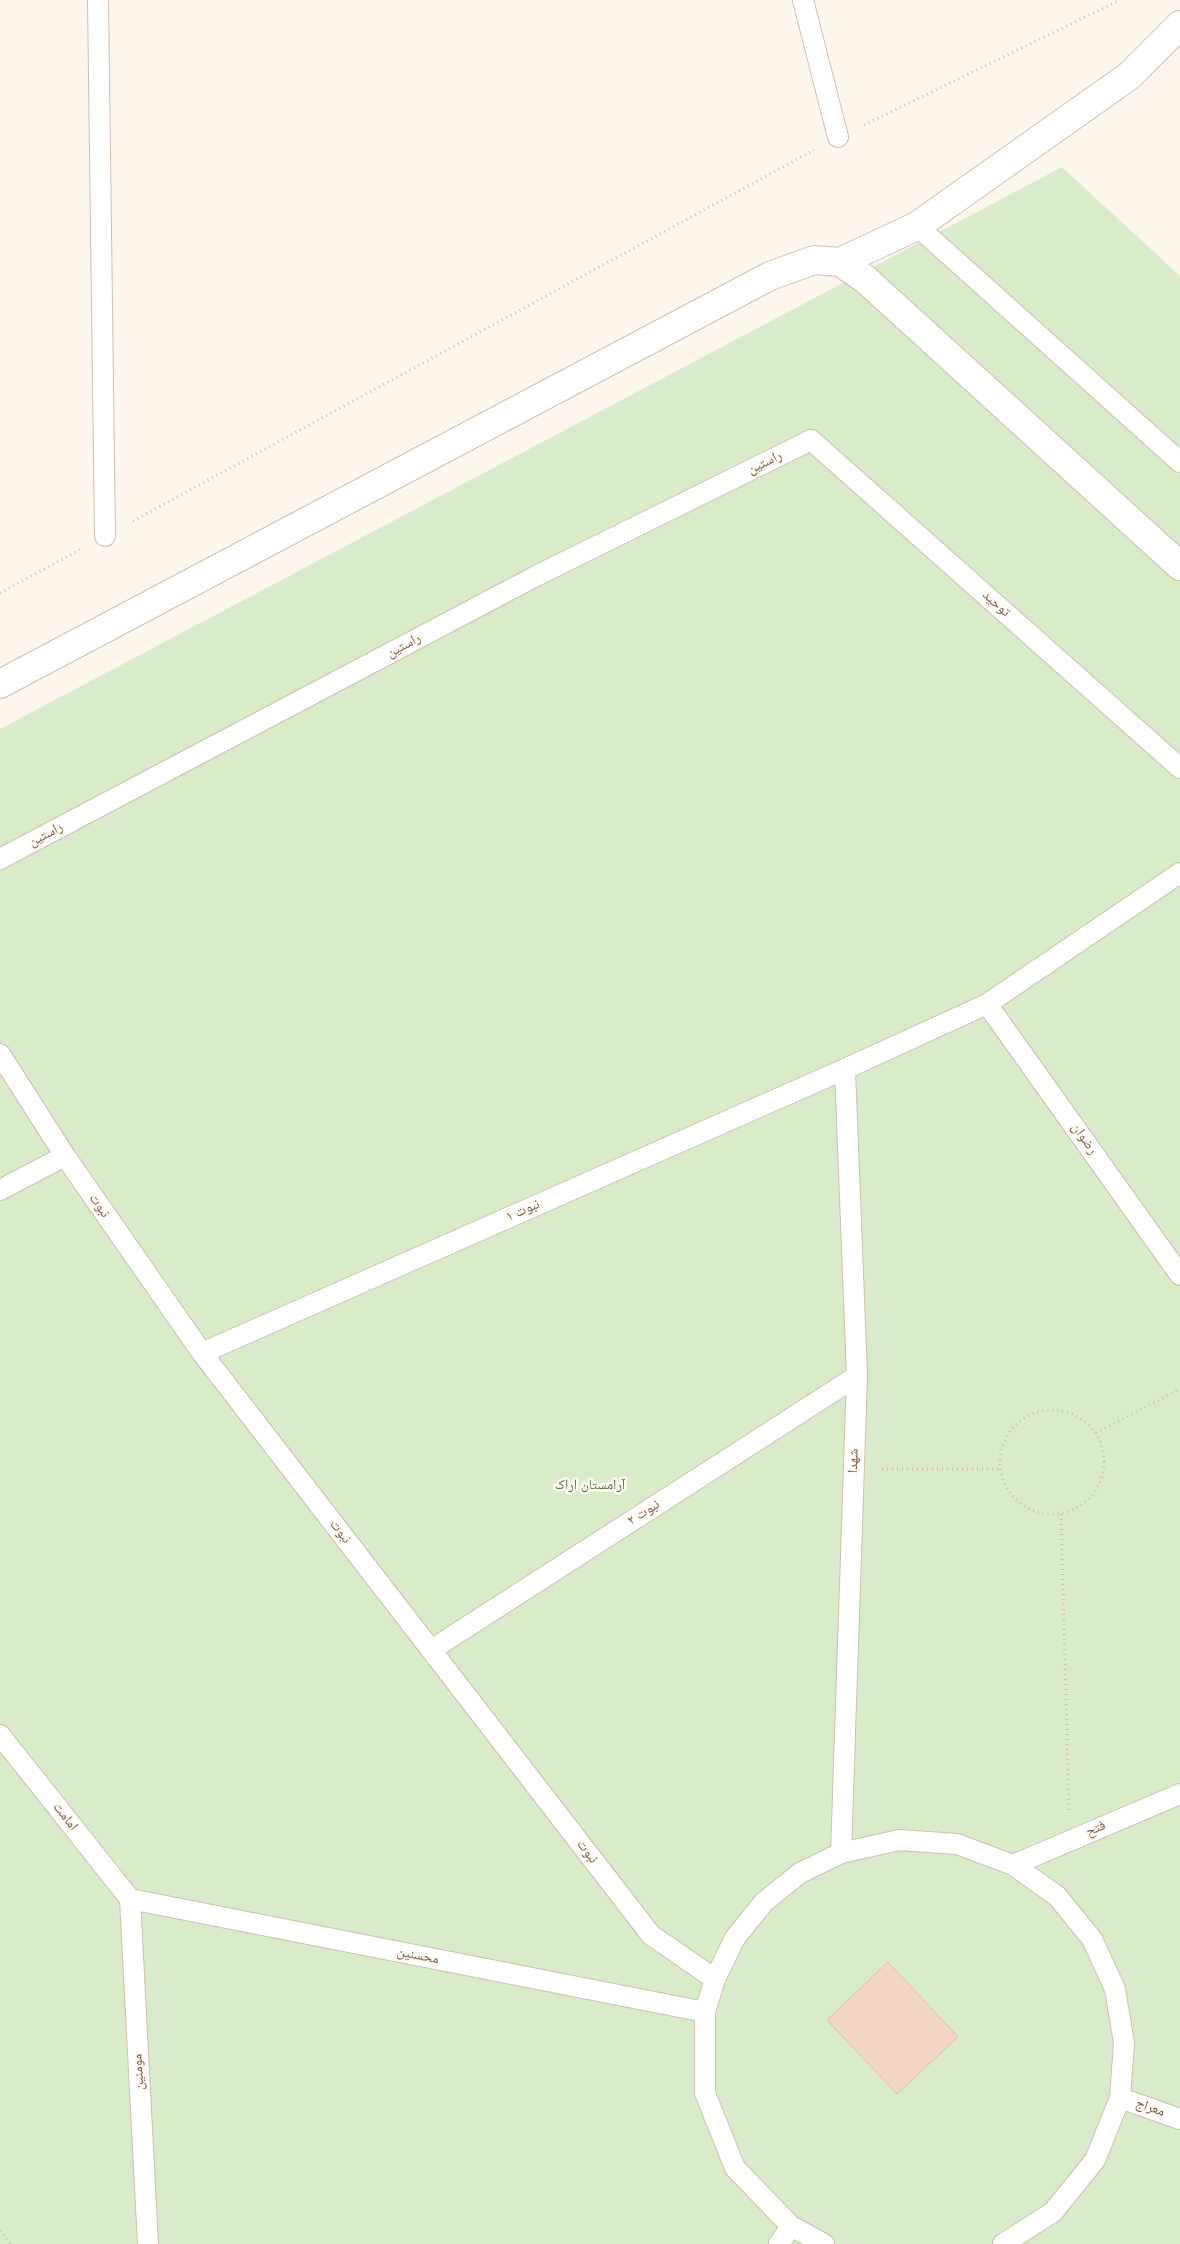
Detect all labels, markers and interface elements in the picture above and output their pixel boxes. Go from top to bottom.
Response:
street label: راستین [745,448,785,478]
street label: توحید [979,587,1013,621]
street label: راستین [384,630,424,662]
street label: راستین [26,819,66,851]
street label: رضوان [1067,1120,1101,1158]
street label: نبوت [85,1191,113,1221]
street label: نبوت ۱ [504,1196,542,1226]
street label: شهدا [845,1448,863,1474]
park label: آرامستان اراک [555,1478,625,1494]
street label: نبوت ۲ [625,1496,663,1530]
street label: نبوت [326,1517,354,1547]
street label: امامت [49,1800,81,1834]
street label: فتح [1083,1817,1109,1841]
street label: نبوت [573,1837,601,1867]
street label: محسنین [396,1944,440,1968]
street label: مومنین [130,2053,148,2091]
street label: معراج [1133,2095,1167,2121]

